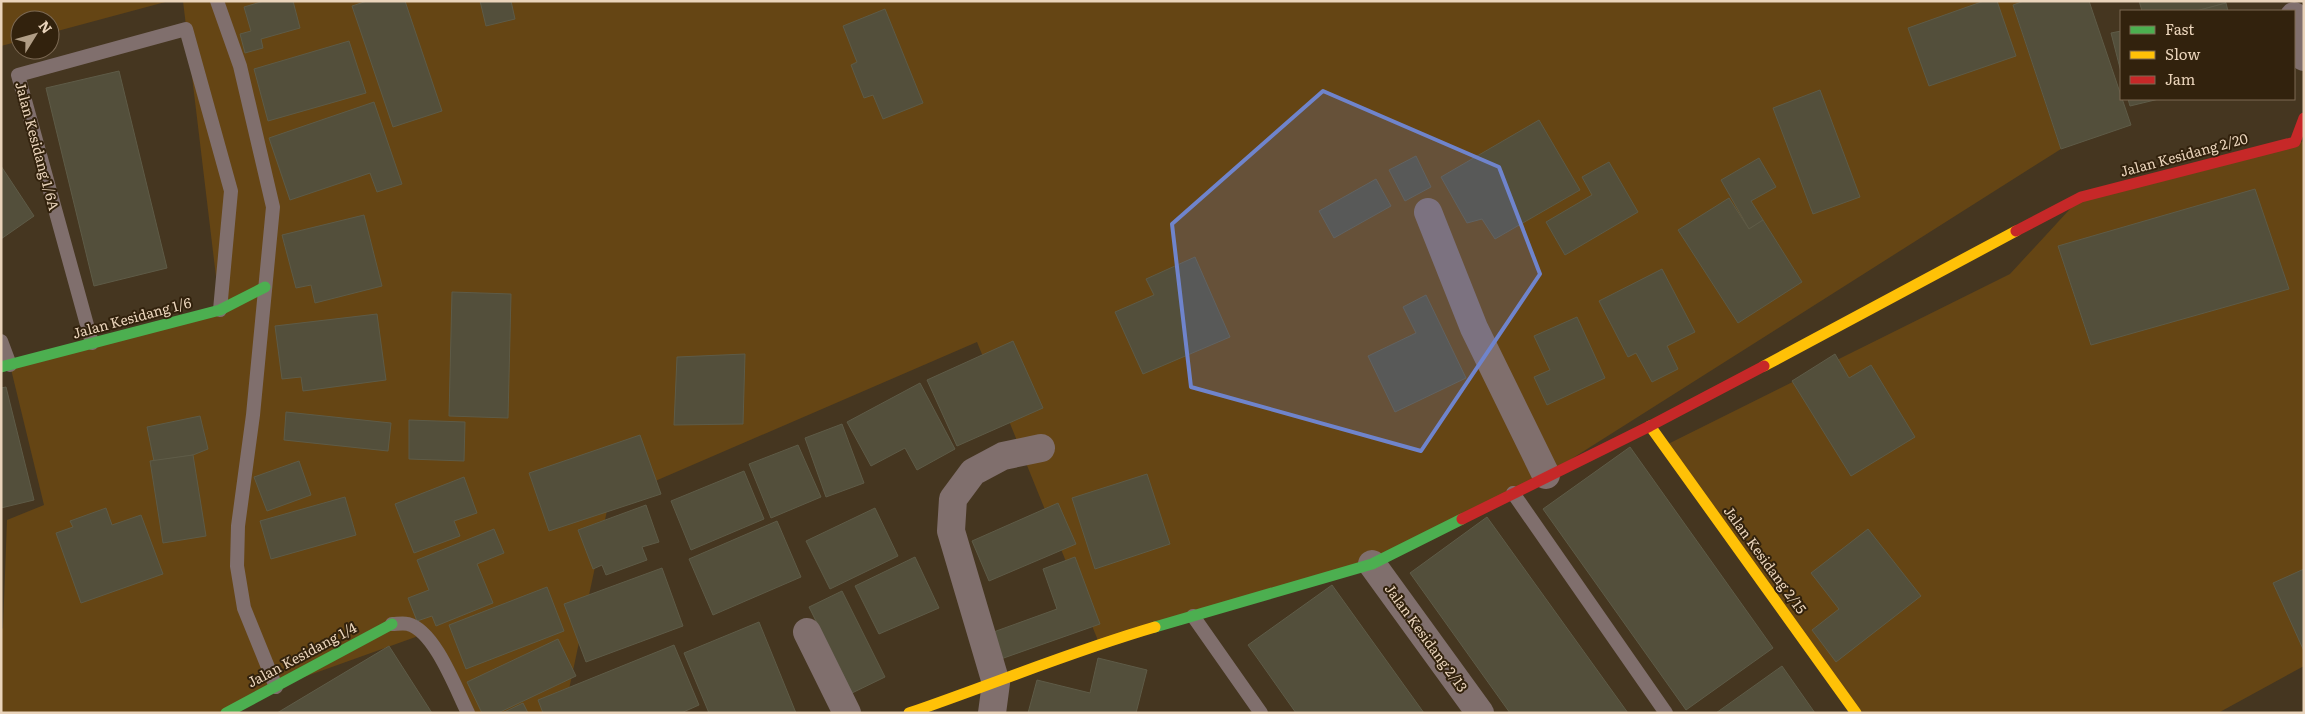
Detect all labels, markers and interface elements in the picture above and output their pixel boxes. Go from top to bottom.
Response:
north arrow [10,10,60,60]
legend [2120,10,2295,100]
text: N [35,16,58,37]
text: Fast [2165,17,2194,40]
text: Slow [2165,42,2200,65]
text: Jam [2165,67,2196,90]
street label: Jalan Kesidang 1/6A [11,79,65,213]
street label: Jalan Kesidang 2/20 [2118,127,2250,181]
street label: Jalan Kesidang 1/6 [70,291,194,343]
street label: Jalan Kesidang 2/15 [1720,501,1812,617]
street label: Jalan Kesidang 2/13 [1381,579,1473,696]
street label: Jalan Kesidang 1/4 [243,617,360,691]

